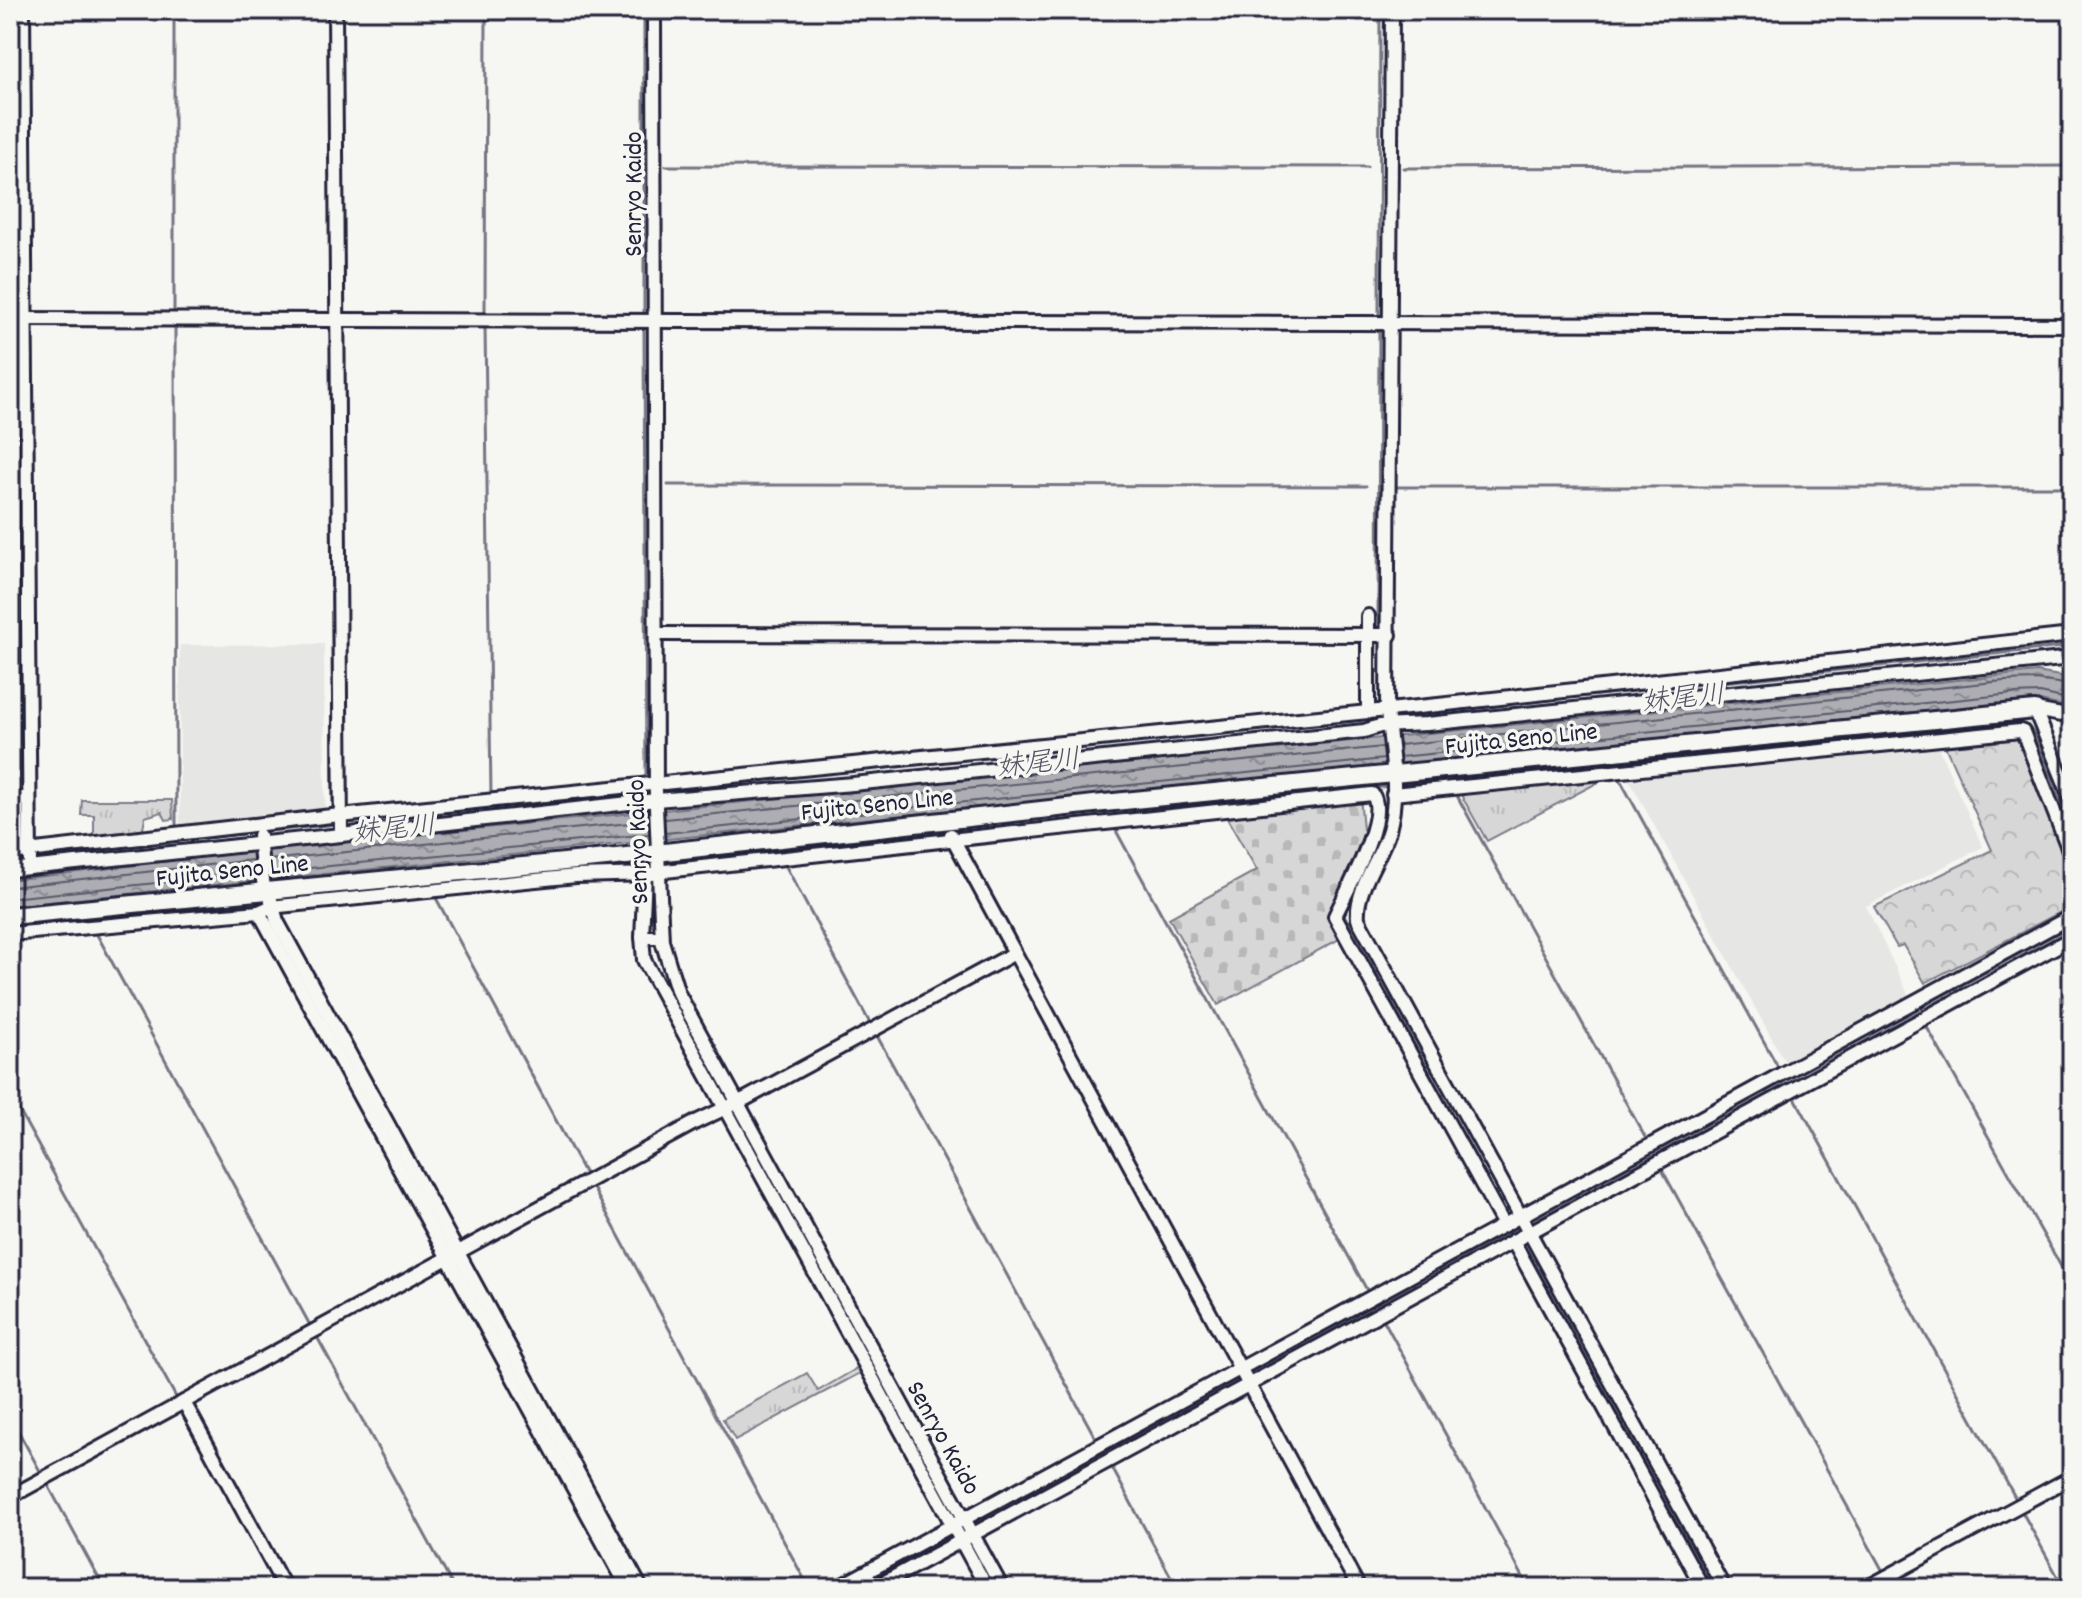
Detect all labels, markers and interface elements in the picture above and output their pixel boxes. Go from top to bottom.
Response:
street label: Senryo Kaido [617,131,654,257]
water label: 妹尾川 [1640,677,1727,725]
street label: Fujita Seno Line [1443,714,1600,767]
water label: 妹尾川 [995,742,1082,790]
street label: Senryo Kaido [619,779,660,905]
street label: Fujita Seno Line [799,780,956,833]
water label: 妹尾川 [351,808,438,856]
street label: Fujita Seno Line [154,846,311,899]
street label: Senryo Kaido [895,1375,989,1502]

